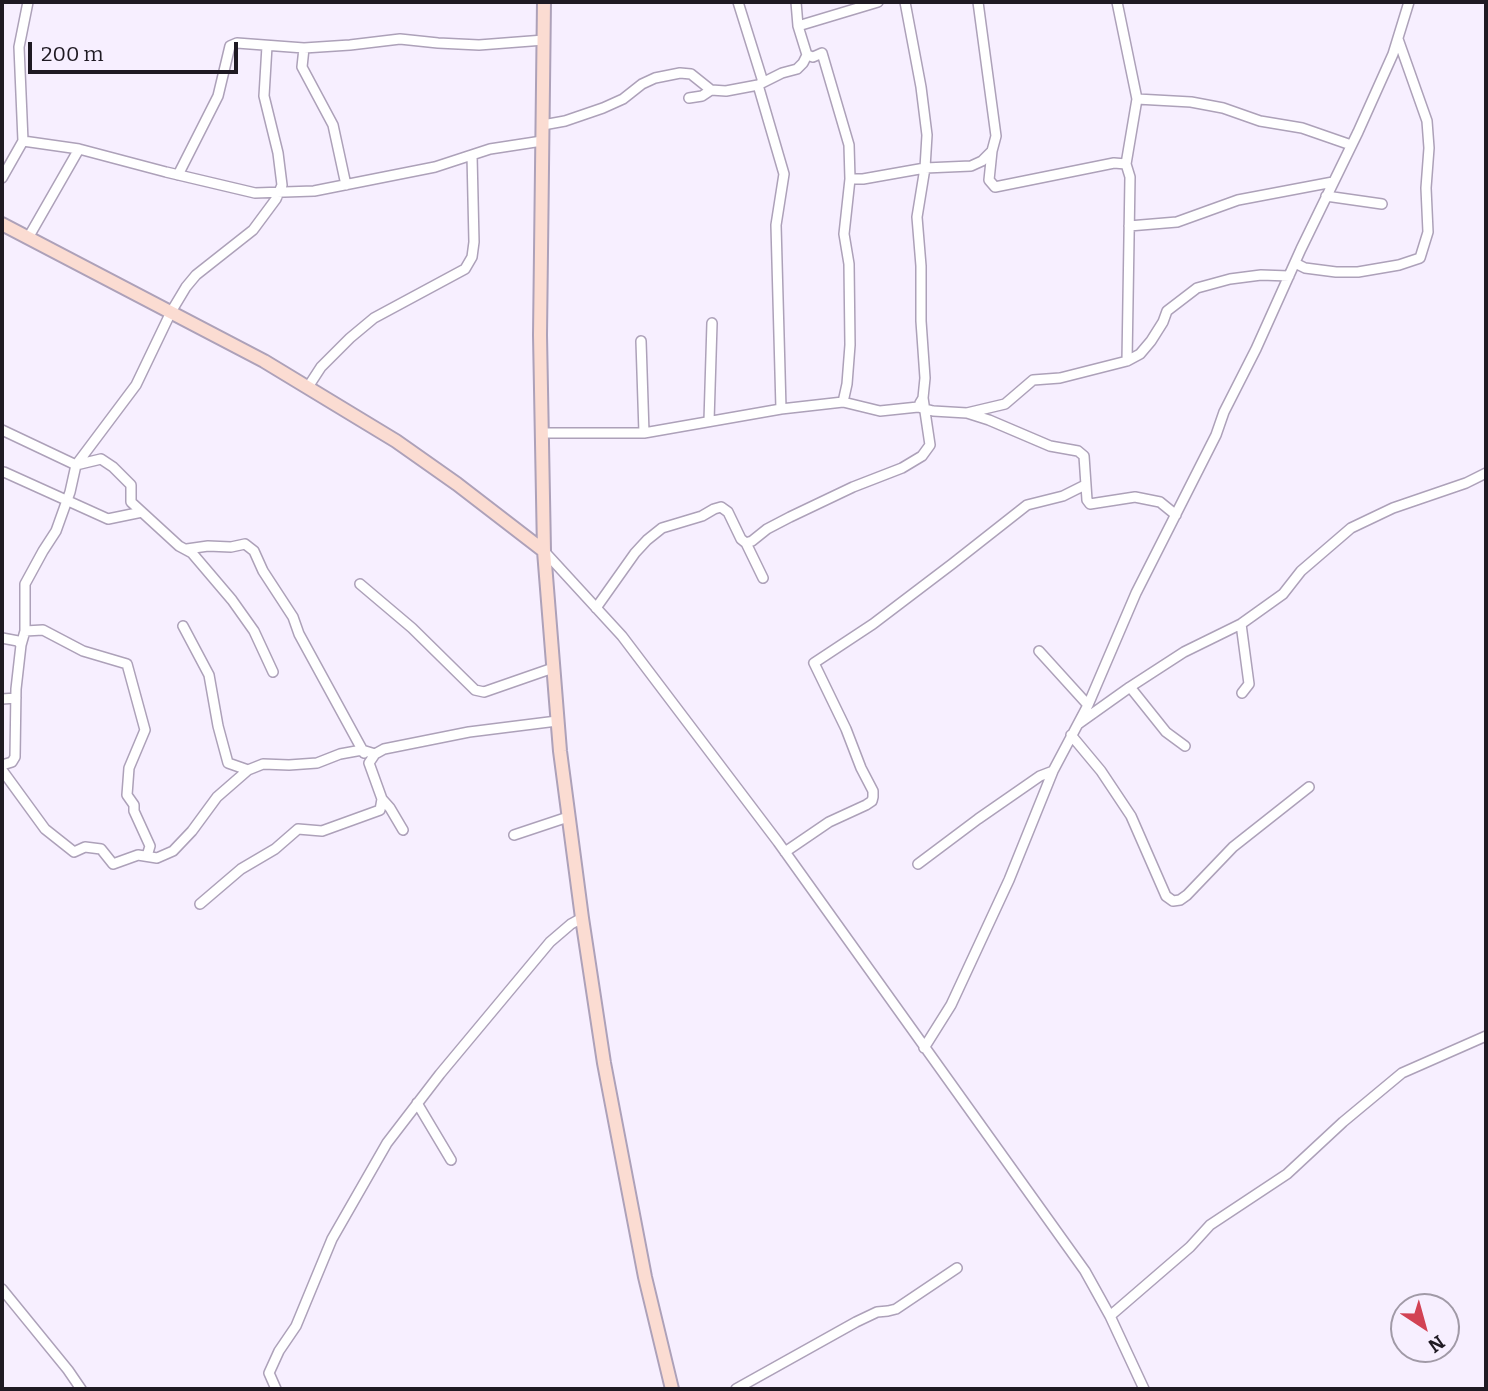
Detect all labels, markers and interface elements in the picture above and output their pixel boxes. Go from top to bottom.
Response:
scale bar [32,28,242,72]
text: 200 m [41,41,104,67]
north arrow [1390,1293,1460,1363]
text: N [1424,1330,1449,1357]

